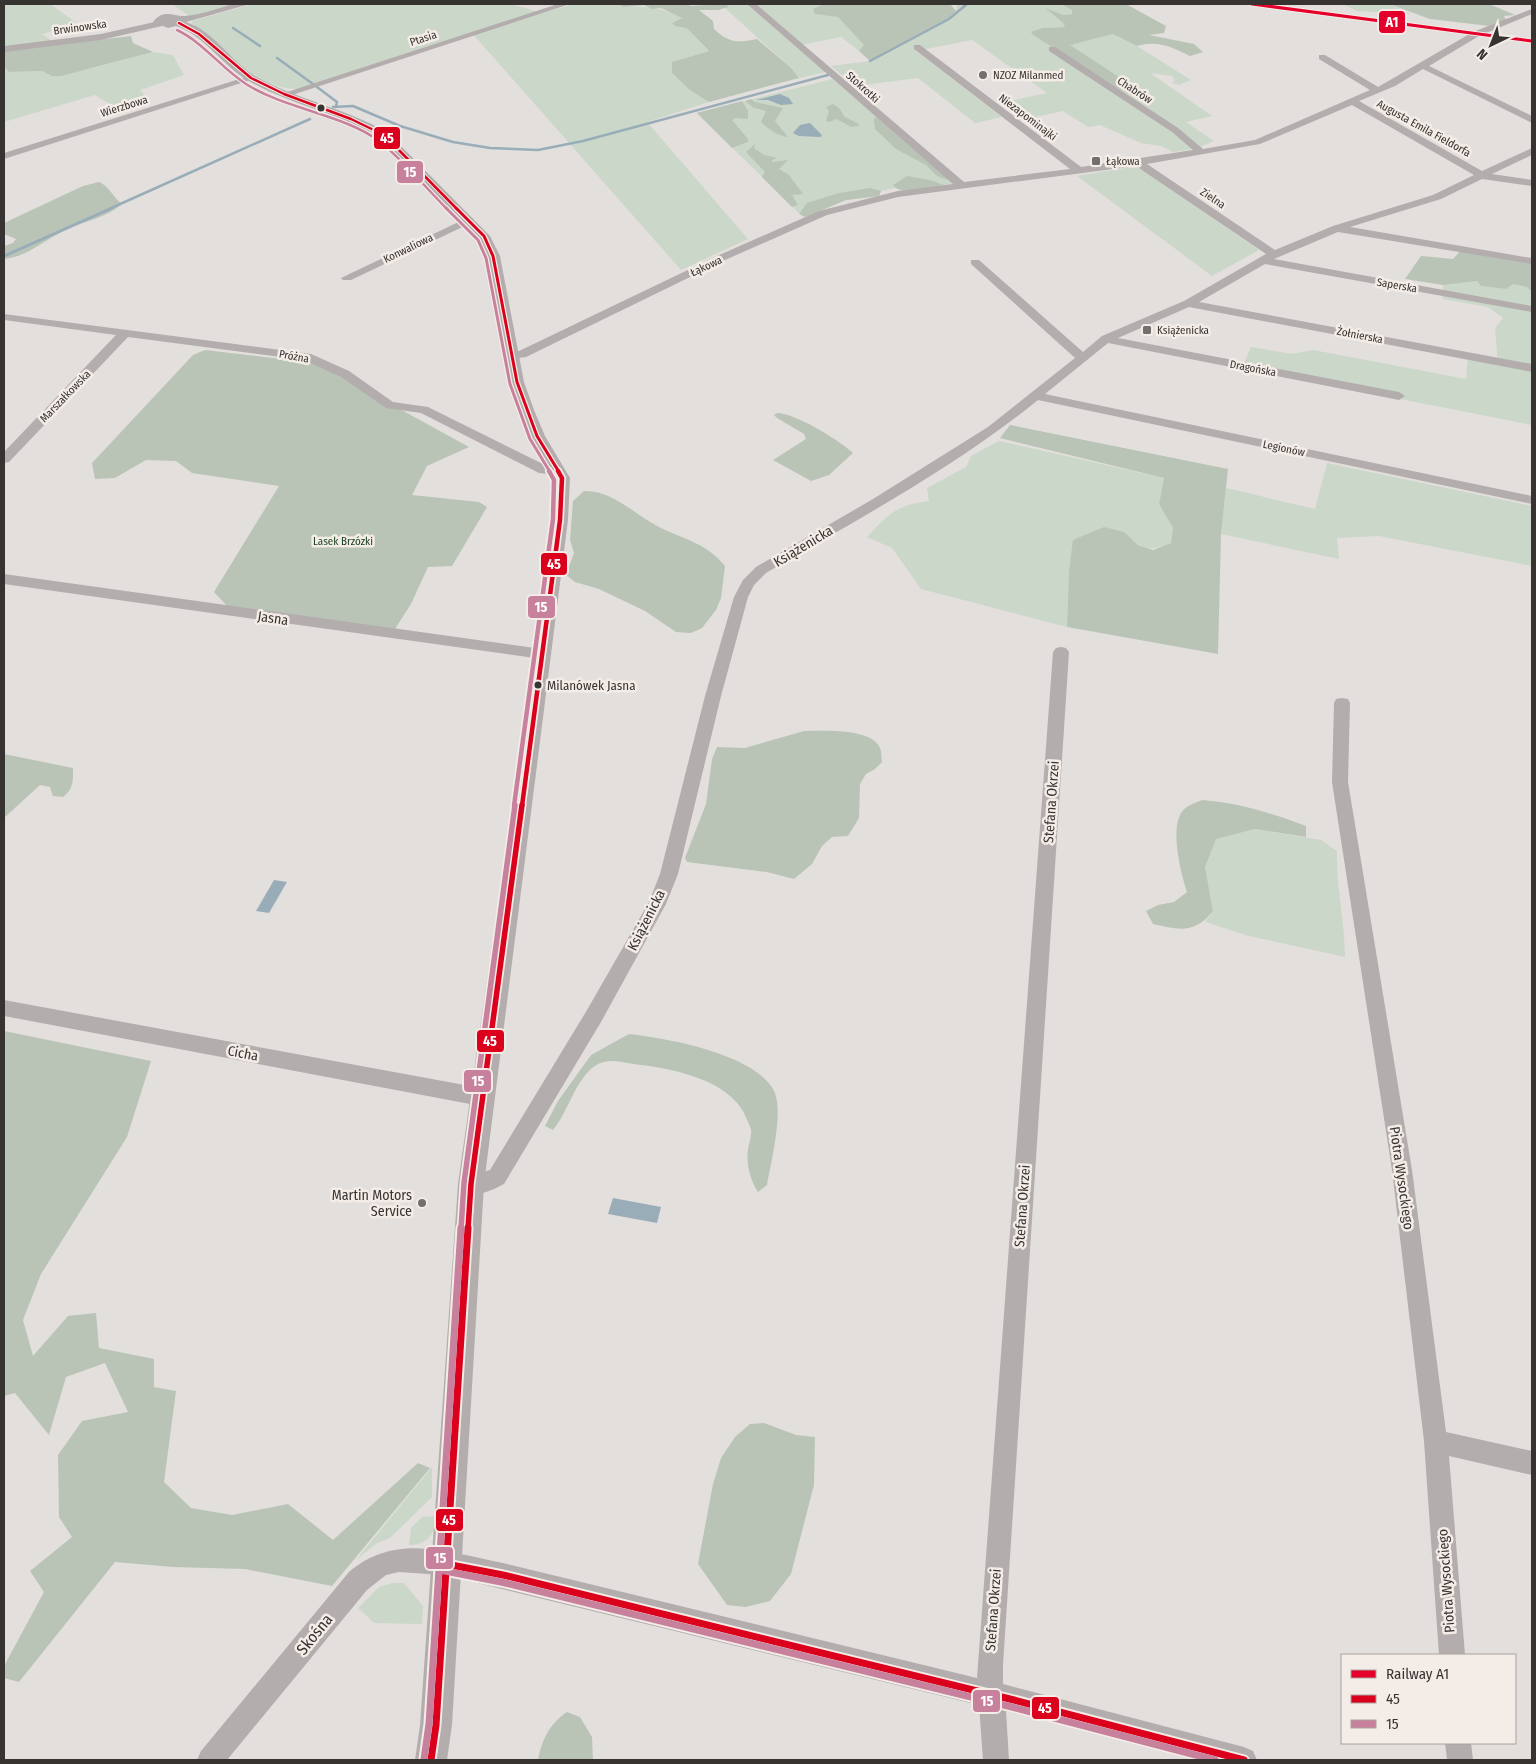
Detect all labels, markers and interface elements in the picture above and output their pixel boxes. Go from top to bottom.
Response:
line badge: A1 [1378,10,1406,34]
text: A1 [1385,14,1398,31]
street label: Brwinowska [53,17,108,38]
north arrow [1466,20,1516,70]
street label: Ptasia [408,28,438,49]
text: N [1474,45,1491,63]
street label: Stokrotki [843,69,882,106]
marker: NZOZ Milanmed [977,69,989,81]
place label: NZOZ Milanmed [993,69,1063,82]
street label: Chabrów [1115,74,1155,107]
street label: Niezapominajki [996,91,1059,143]
street label: Wierzbowa [99,93,149,120]
street label: Augusta Emila Fieldorfa [1375,97,1473,160]
unlabelled marker [316,103,326,113]
line badge: 45 [373,126,401,150]
text: 45 [380,130,394,147]
marker: Łąkowa [1090,155,1102,167]
place label: Łąkowa [1106,155,1140,168]
line badge: 15 [396,160,424,184]
text: 15 [404,164,417,181]
street label: Zielna [1198,185,1228,211]
street label: Konwaliowa [381,231,435,266]
street label: Łąkowa [688,253,724,279]
street label: Saperska [1376,276,1418,295]
marker: Książenicka [1141,324,1153,336]
place label: Książenicka [1157,324,1209,337]
street label: Żołnierska [1336,324,1384,346]
street label: Próżna [278,347,310,366]
street label: Dragońska [1229,358,1277,379]
street label: Marszałkowska [37,368,93,425]
street label: Legionów [1262,438,1306,459]
street label: Książenicka [771,522,836,571]
park label: Lasek Brzózki [313,535,373,548]
line badge: 45 [540,552,568,576]
text: 45 [547,556,561,573]
line badge: 15 [527,595,556,619]
text: 15 [535,599,548,616]
street label: Jasna [256,608,289,629]
place label: Milanówek Jasna [547,678,636,693]
marker: Milanówek Jasna [533,680,543,690]
street label: Stefana Okrzei [1040,760,1063,844]
street label: Książenicka [624,887,669,954]
line badge: 45 [476,1029,505,1053]
text: 45 [483,1033,497,1050]
street label: Cicha [226,1042,260,1065]
line badge: 15 [463,1069,492,1093]
text: 15 [472,1073,485,1090]
street label: Piotra Wysockiego [1386,1125,1417,1231]
street label: Stefana Okrzei [1011,1164,1034,1248]
place label: Martin Motors Service [332,1187,412,1220]
marker: Martin Motors Service [416,1197,428,1209]
line badge: 45 [435,1508,464,1532]
text: 45 [442,1512,456,1529]
street label: Piotra Wysockiego [1434,1528,1459,1633]
line badge: 15 [425,1546,454,1570]
text: 15 [434,1550,447,1567]
street label: Stefana Okrzei [982,1568,1005,1652]
street label: Skośna [292,1610,337,1658]
legend [1341,1654,1516,1744]
text: Railway A1 [1386,1665,1449,1683]
line badge: 15 [972,1689,1001,1713]
text: 45 [1386,1690,1400,1708]
text: 15 [981,1693,994,1710]
line badge: 45 [1031,1696,1060,1720]
text: 45 [1038,1700,1052,1717]
text: 15 [1386,1715,1399,1733]

